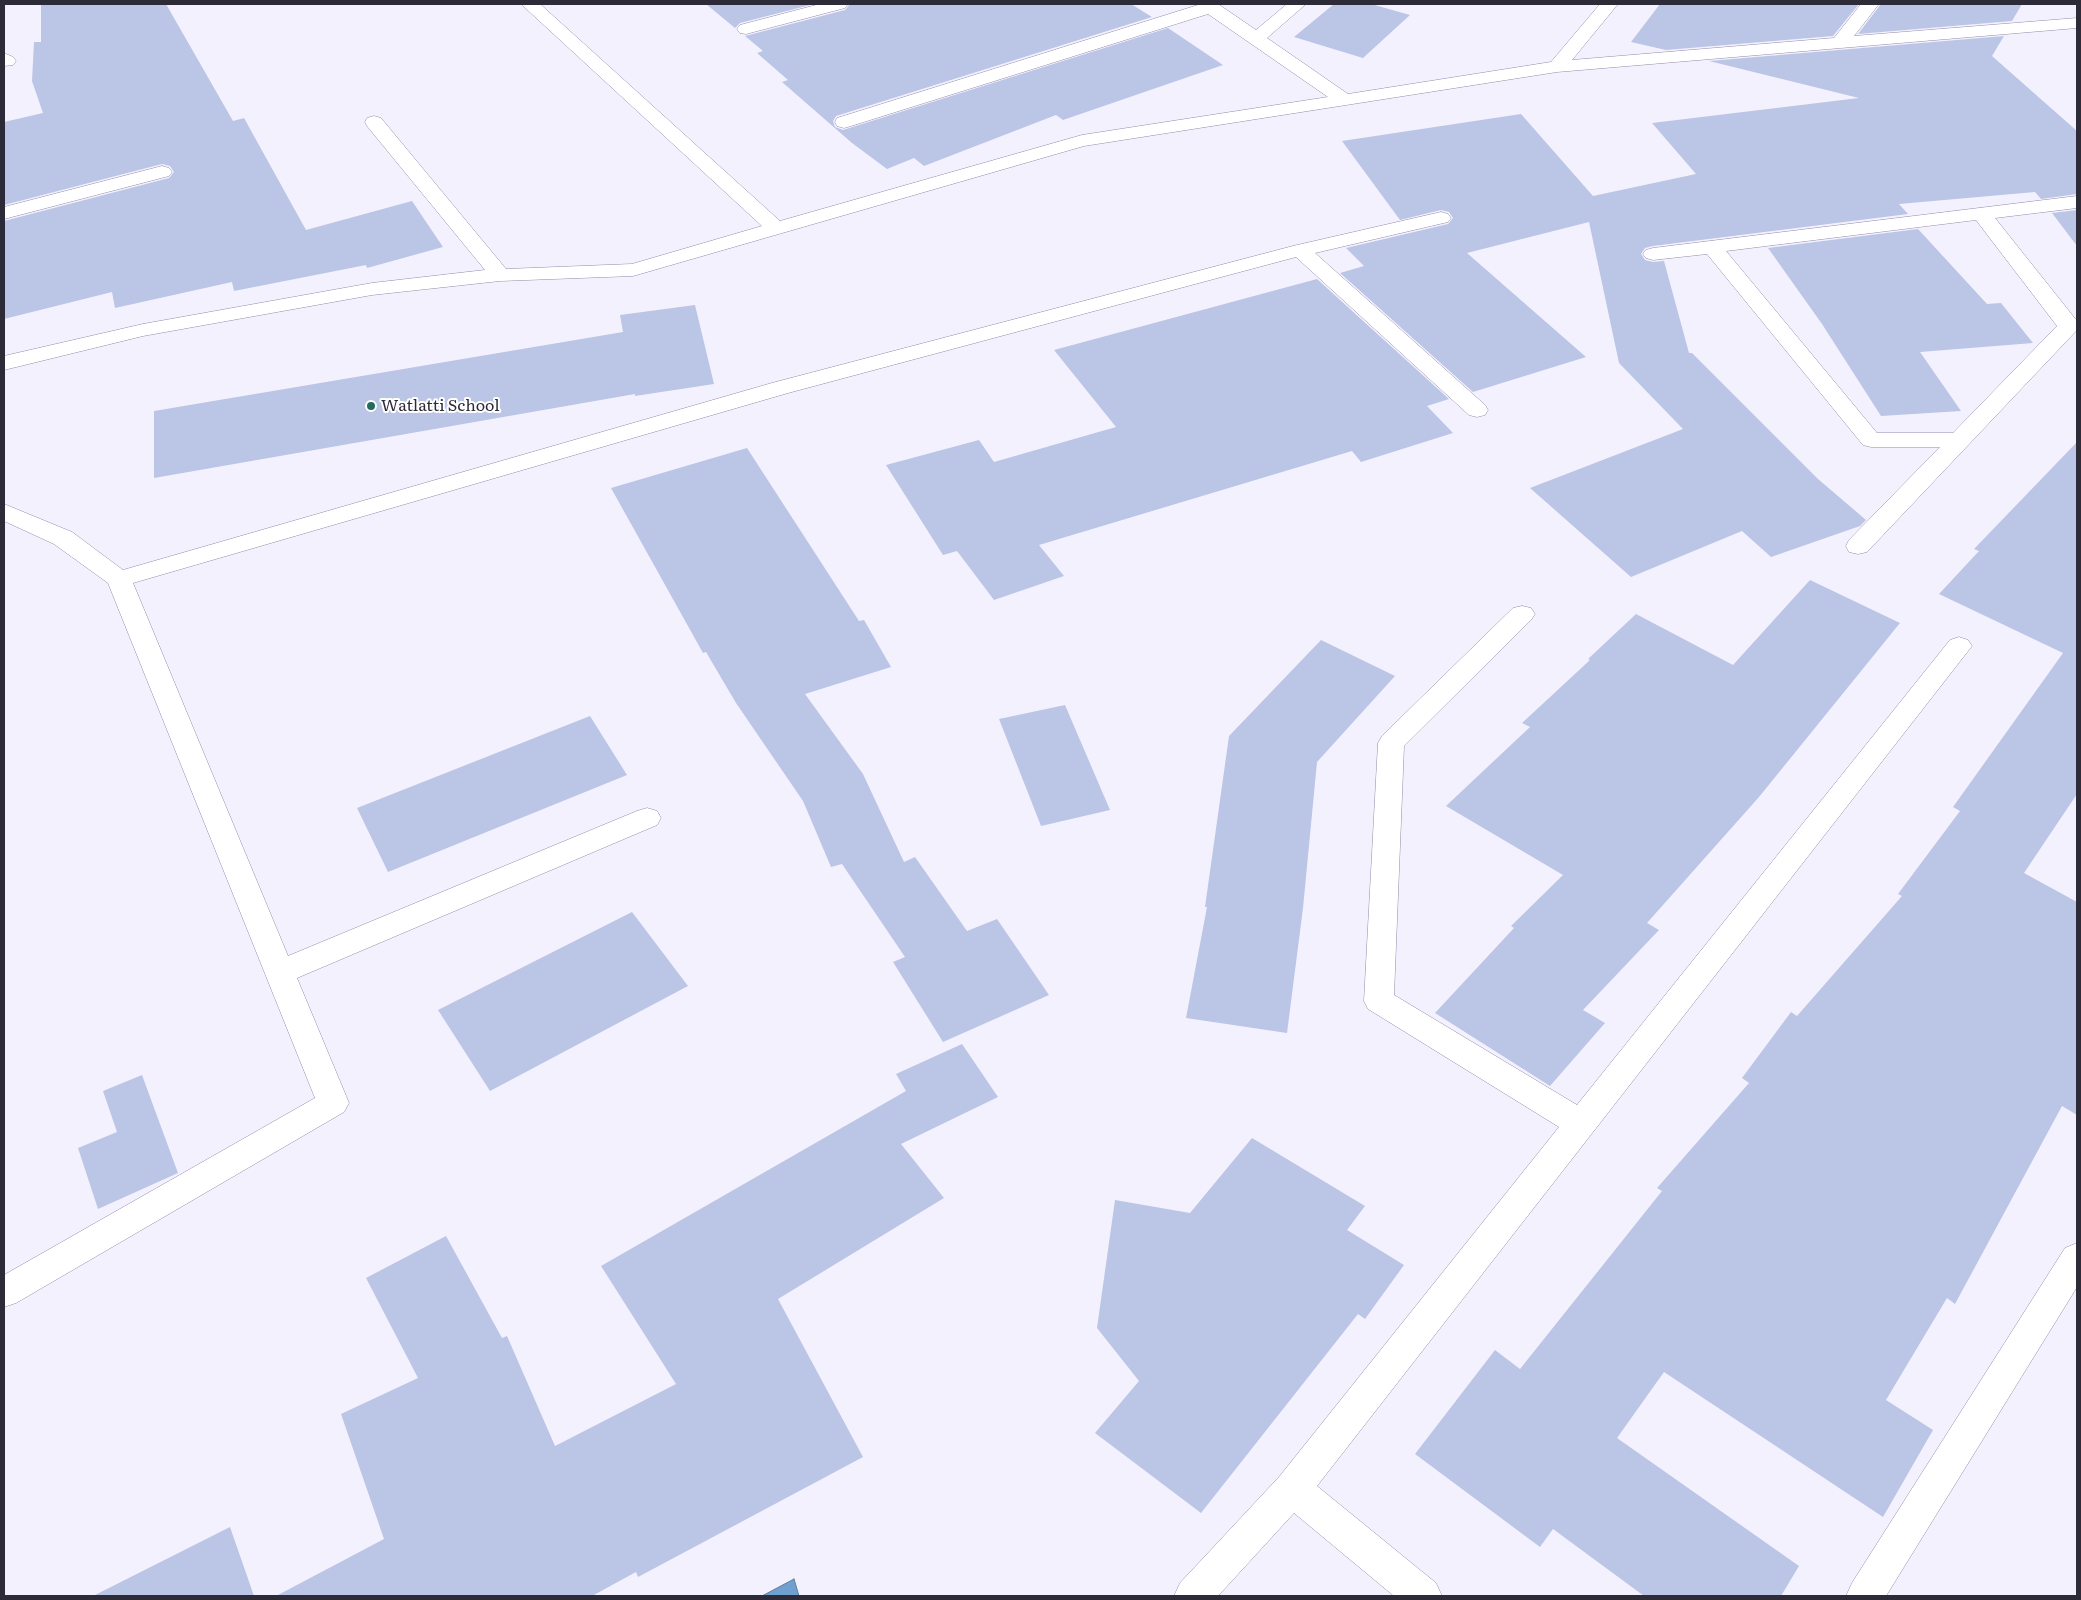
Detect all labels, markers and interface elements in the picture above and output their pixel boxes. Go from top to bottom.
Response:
place label: Watlatti School [381,396,500,416]
marker: Watlatti School [365,400,377,412]

